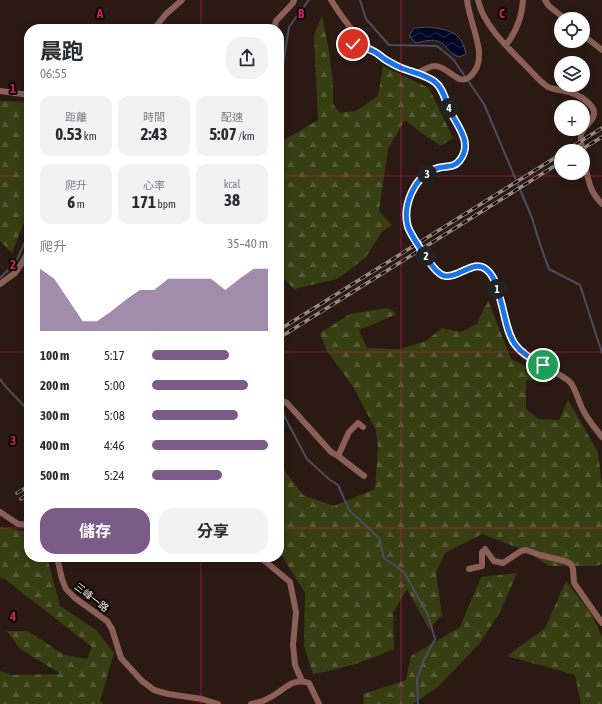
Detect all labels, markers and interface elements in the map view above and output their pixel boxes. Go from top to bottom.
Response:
text: A [96,6,104,21]
text: B [298,6,305,21]
text: C [499,6,505,21]
map controls [554,12,590,180]
button: locate [554,12,590,48]
pin [336,27,370,61]
icon: check [342,33,364,55]
button: share [226,37,268,79]
text: 晨跑 [40,38,84,64]
button: layers [554,56,590,92]
text: 06:55 [40,66,67,81]
text: 1 [10,81,16,96]
pin: 4 [439,98,459,118]
button: + [554,100,590,136]
text: 4 [446,102,452,114]
text: 距離 [65,111,87,123]
text: 時間 [143,111,165,123]
text: 配速 [221,111,243,123]
text: 0.53 [55,124,82,144]
text: 2:43 [141,124,168,144]
text: 5:07 [209,124,237,144]
text: km [82,130,97,142]
text: /km [237,130,255,142]
button: − [554,144,590,180]
pin: 3 [417,164,437,184]
text: 3 [424,168,430,180]
text: kcal [224,178,240,190]
text: 爬升 [65,179,87,191]
text: 心率 [143,179,165,191]
text: 38 [224,190,240,210]
text: 6 [67,192,75,212]
text: 171 [132,192,156,212]
text: m [75,198,85,210]
text: bpm [156,198,176,210]
text: 35–40 m [227,236,268,251]
text: 爬升 [40,239,66,254]
pin: 2 [416,246,436,266]
text: 2 [423,250,429,262]
text: 2 [10,257,16,272]
pin: 1 [487,279,507,299]
text: 1 [494,283,500,295]
text: 100 m [40,348,69,363]
text: 5:17 [104,348,125,363]
pin [526,348,560,382]
icon: arrive [532,354,554,376]
text: 200 m [40,378,69,393]
text: 5:00 [104,378,125,393]
text: 300 m [40,408,69,423]
text: 5:08 [104,408,125,423]
text: 3 [10,433,16,448]
text: 400 m [40,438,69,453]
text: 4:46 [104,438,125,453]
text: 500 m [40,468,69,483]
text: 5:24 [104,468,125,483]
button: 儲存 [40,508,150,554]
button: 分享 [158,508,268,554]
street label: 三峰一路 [73,581,111,614]
text: 4 [9,609,16,624]

